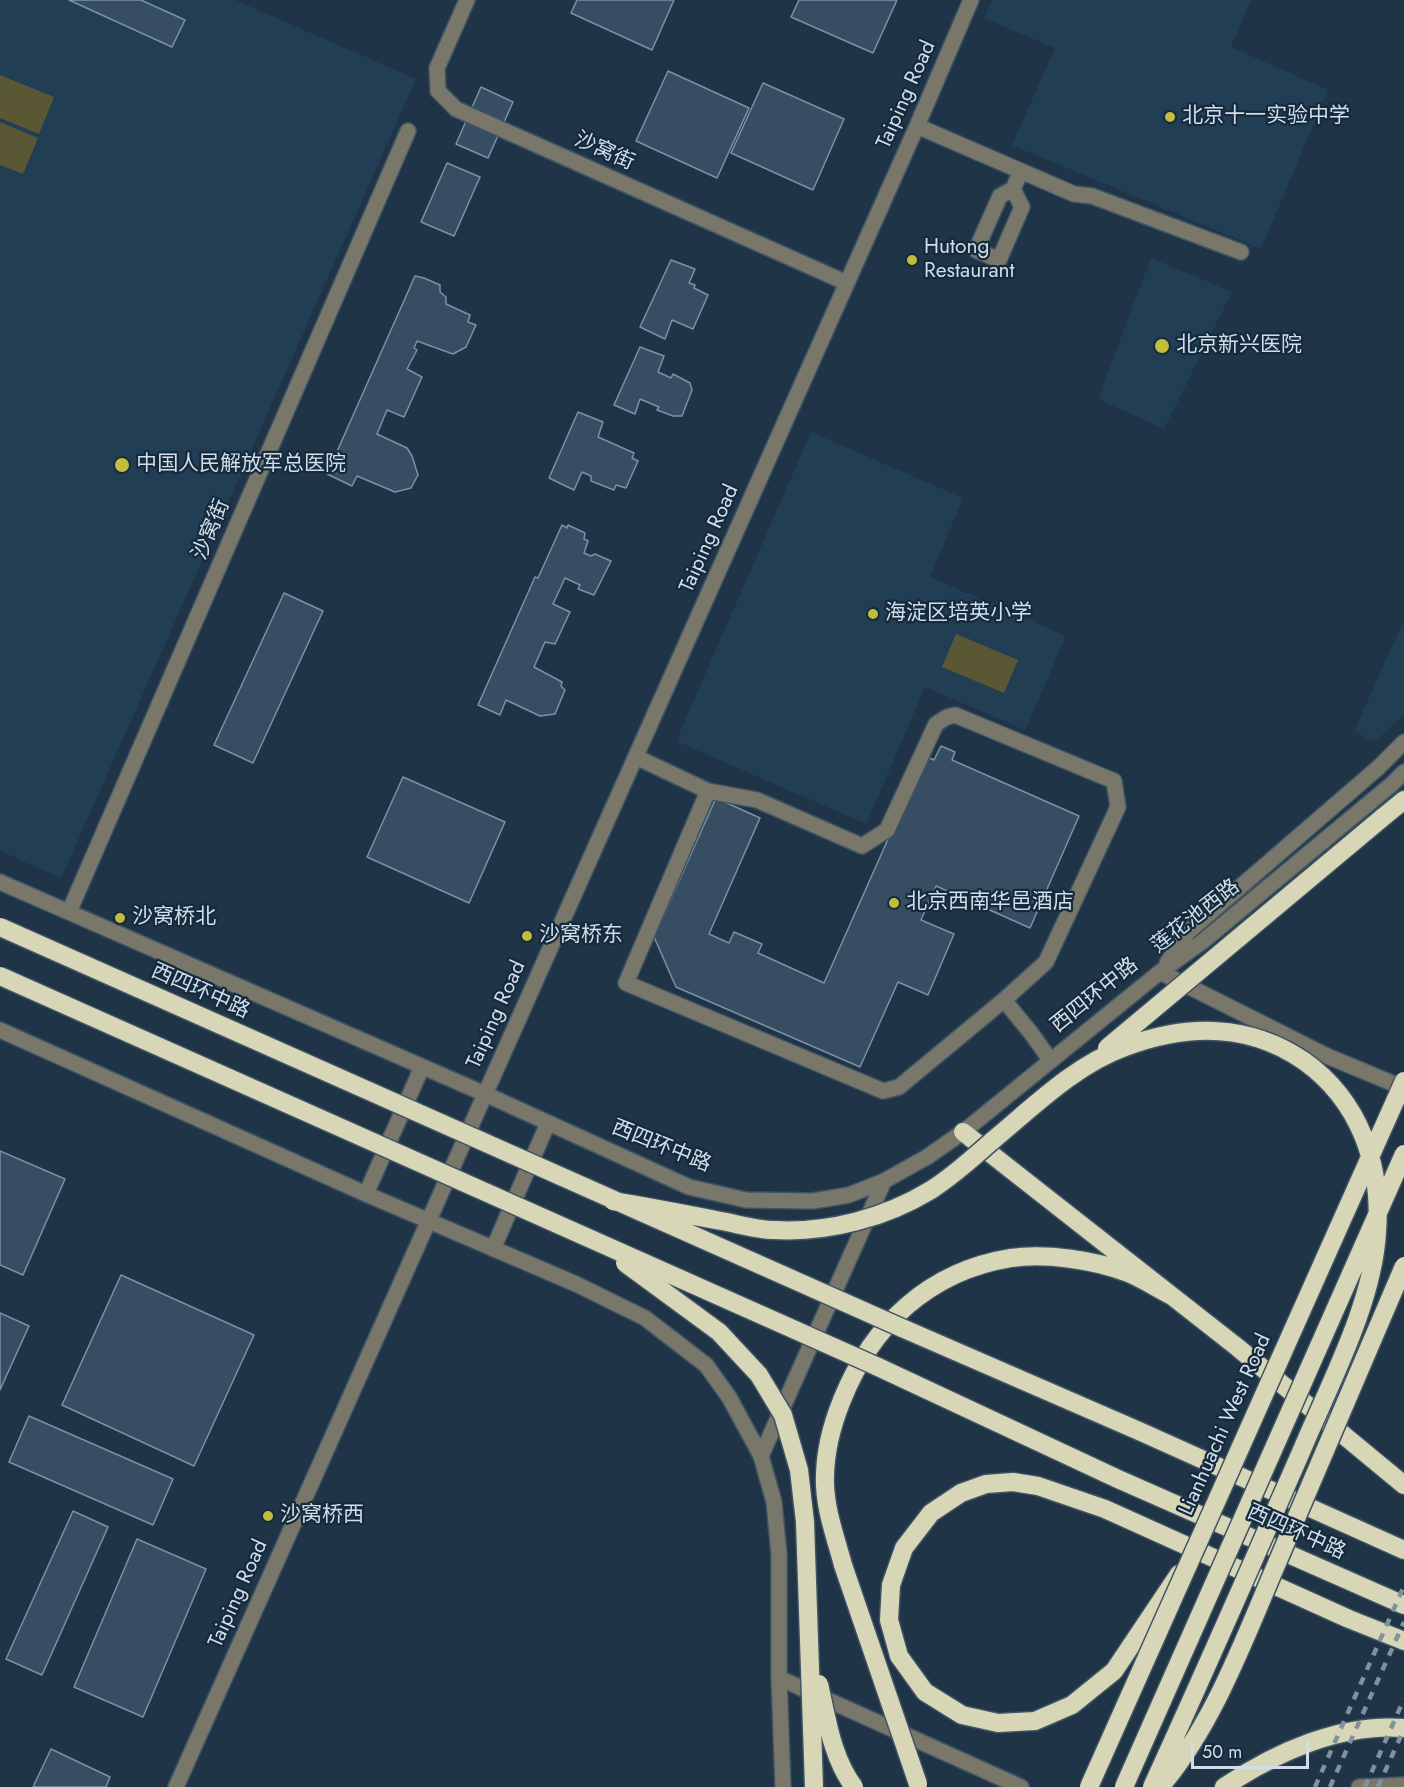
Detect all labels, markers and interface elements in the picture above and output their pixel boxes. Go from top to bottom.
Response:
street label: Taiping Road [872,37,942,153]
place label: 北京十一实验中学 [1182,104,1350,130]
marker: 北京十一实验中学 [1163,110,1177,124]
street label: 沙窝街 [570,128,638,176]
place label: Hutong Restaurant [924,235,1015,285]
marker: Hutong Restaurant [905,253,919,267]
place label: 北京新兴医院 [1176,333,1302,359]
marker: 北京新兴医院 [1153,337,1171,355]
place label: 中国人民解放军总医院 [136,452,346,478]
marker: 中国人民解放军总医院 [113,456,131,474]
street label: Taiping Road [675,481,745,597]
street label: 沙窝街 [188,496,236,564]
place label: 海淀区培英小学 [885,601,1032,627]
marker: 海淀区培英小学 [866,607,880,621]
street label: 莲花池西路 [1147,875,1245,959]
place label: 北京西南华邑酒店 [906,890,1074,916]
marker: 北京西南华邑酒店 [887,896,901,910]
place label: 沙窝桥北 [132,905,216,931]
marker: 沙窝桥北 [113,911,127,925]
place label: 沙窝桥东 [539,923,623,949]
marker: 沙窝桥东 [520,929,534,943]
street label: 西四环中路 [1046,953,1144,1039]
street label: Taiping Road [462,957,532,1073]
street label: 西四环中路 [147,959,253,1025]
street label: 西四环中路 [608,1116,714,1178]
street label: Lianhuachi West Road [1175,1330,1277,1520]
street label: 西四环中路 [1243,1500,1349,1566]
place label: 沙窝桥西 [280,1503,364,1529]
marker: 沙窝桥西 [261,1509,275,1523]
street label: Taiping Road [204,1536,274,1652]
scale bar [1194,1730,1312,1768]
text: 50 m [1202,1739,1242,1765]

